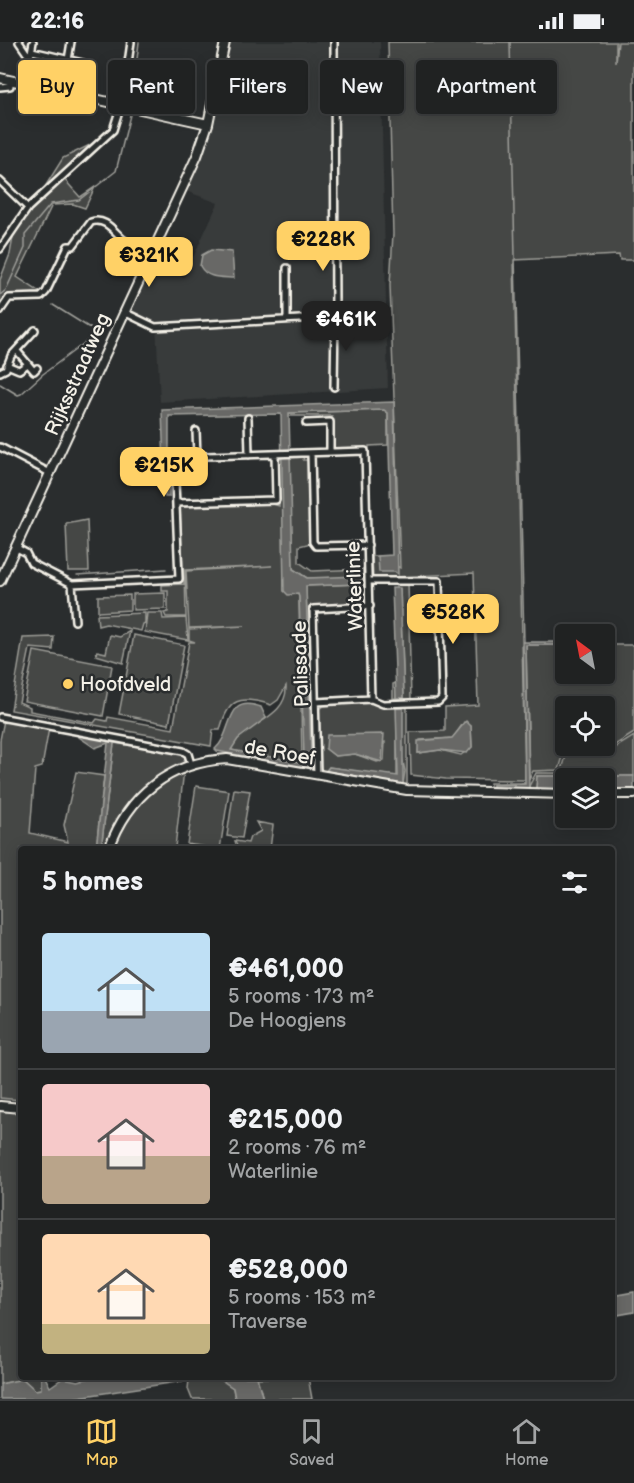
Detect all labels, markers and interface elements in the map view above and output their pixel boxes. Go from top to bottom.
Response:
text: 22:16 [30,8,84,35]
chip: Buy [18,60,96,114]
chip: Rent [108,60,195,114]
chip: Filters [207,60,308,114]
chip: New [320,60,404,114]
chip: Apartment [416,60,557,114]
pin: €228K [281,221,365,272]
text: €228K [291,228,355,252]
pin: €321K [107,237,191,288]
text: €321K [119,244,179,268]
pin: €461K [304,301,388,352]
text: €461K [316,308,377,332]
street label: Rijksstraatweg [40,309,116,439]
pin: €215K [122,447,206,498]
text: €215K [134,454,194,478]
street label: Waterlinie [341,540,369,631]
pin: €528K [411,594,495,645]
text: €528K [421,601,485,625]
street label: Palissade [287,620,315,708]
north arrow [555,624,615,684]
map controls [555,624,615,828]
place label: Hoofdveld [80,673,171,697]
marker: Hoofdveld [61,677,75,691]
button: locate [555,696,615,756]
street label: de Roef [242,735,318,771]
button: layers [555,768,615,828]
icon: filters [558,866,591,899]
text: 5 homes [42,867,143,898]
text: €461,000 [228,954,344,985]
icon: home [90,957,162,1029]
text: 5 rooms · 173 m² [228,985,374,1009]
text: De Hoogjens [228,1009,346,1033]
text: €215,000 [228,1105,343,1136]
icon: home [90,1108,162,1180]
text: 2 rooms · 76 m² [228,1136,366,1160]
text: Waterlinie [228,1160,318,1184]
text: €528,000 [228,1255,348,1286]
icon: home [90,1258,162,1330]
text: 5 rooms · 153 m² [228,1286,376,1310]
text: Traverse [228,1310,307,1334]
tab: Map [85,1415,118,1470]
tab: Saved [289,1415,334,1470]
tab: Home [505,1415,549,1470]

